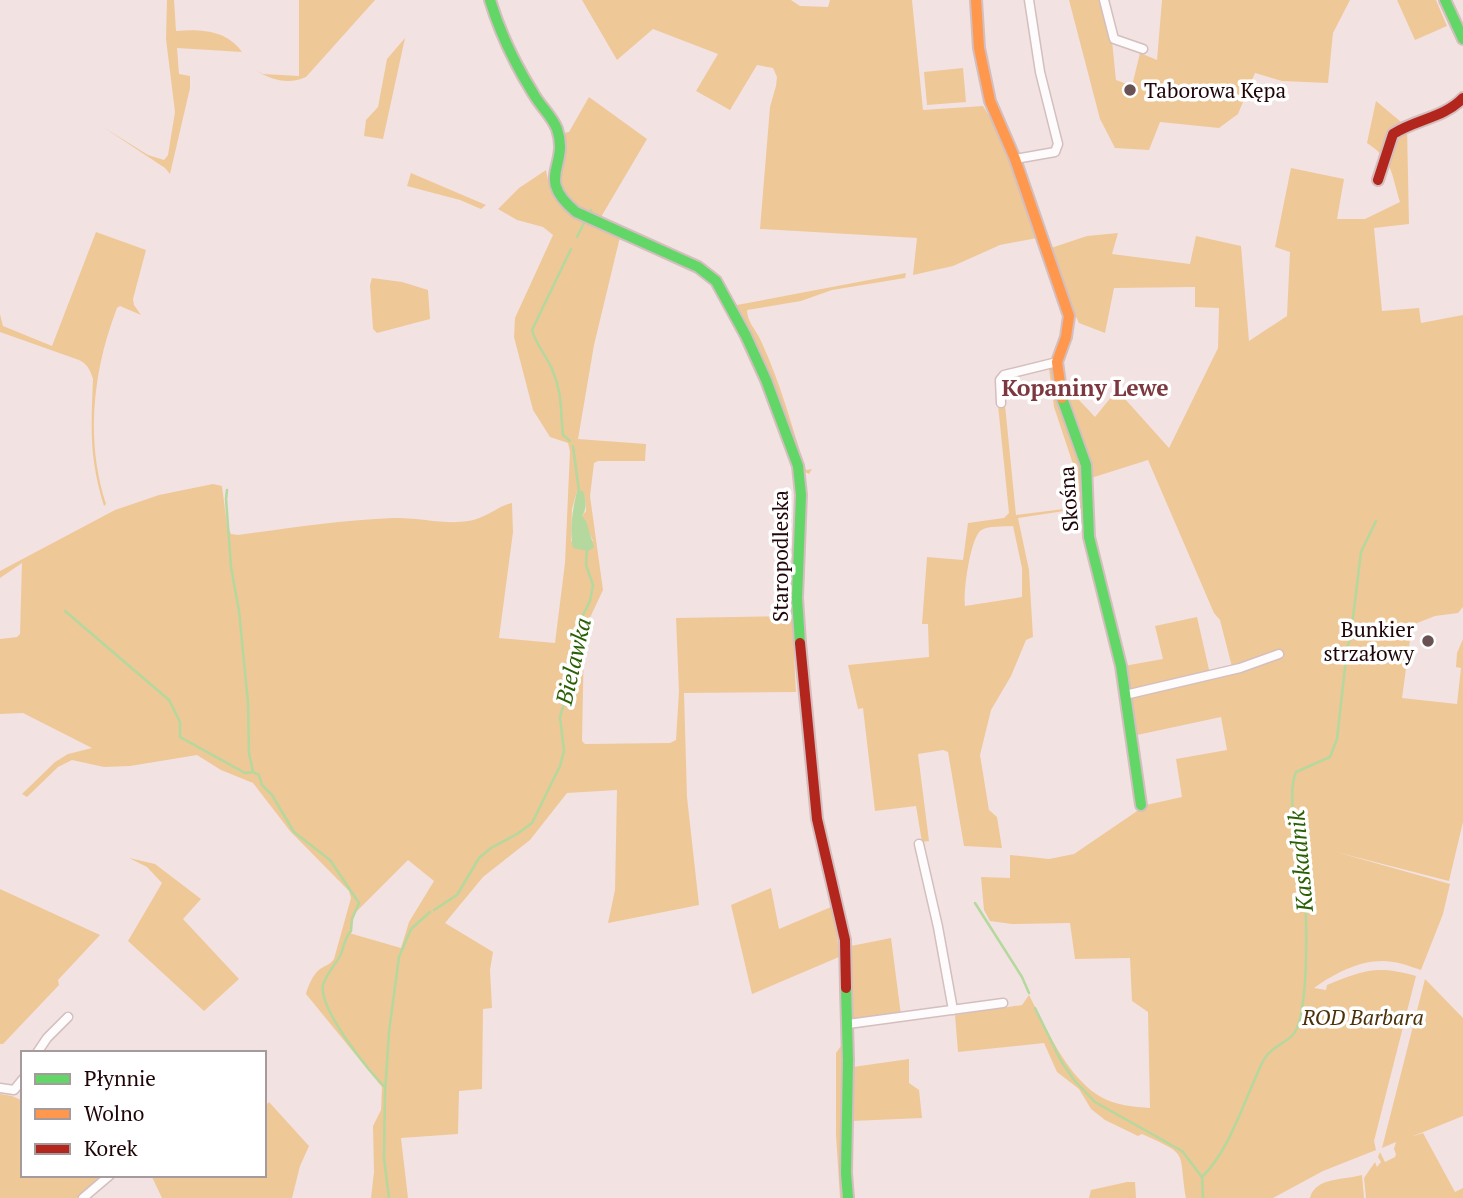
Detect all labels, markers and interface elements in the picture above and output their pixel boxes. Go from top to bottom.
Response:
place label: Taborowa Kępa [1144,76,1286,104]
marker: Taborowa Kępa [1122,82,1138,98]
district label: Kopaniny Lewe [1001,372,1169,403]
street label: Skośna [1052,465,1084,533]
street label: Staropodleska [766,490,794,622]
water label: Bielawka [548,614,598,708]
place label: Bunkier strzałowy [1324,615,1414,667]
marker: Bunkier strzałowy [1420,633,1436,649]
water label: Kaskadnik [1280,808,1320,914]
park label: ROD Barbara [1301,1003,1424,1031]
legend [21,1051,266,1177]
text: Płynnie [84,1064,156,1092]
text: Wolno [84,1099,144,1127]
text: Korek [84,1134,138,1162]

